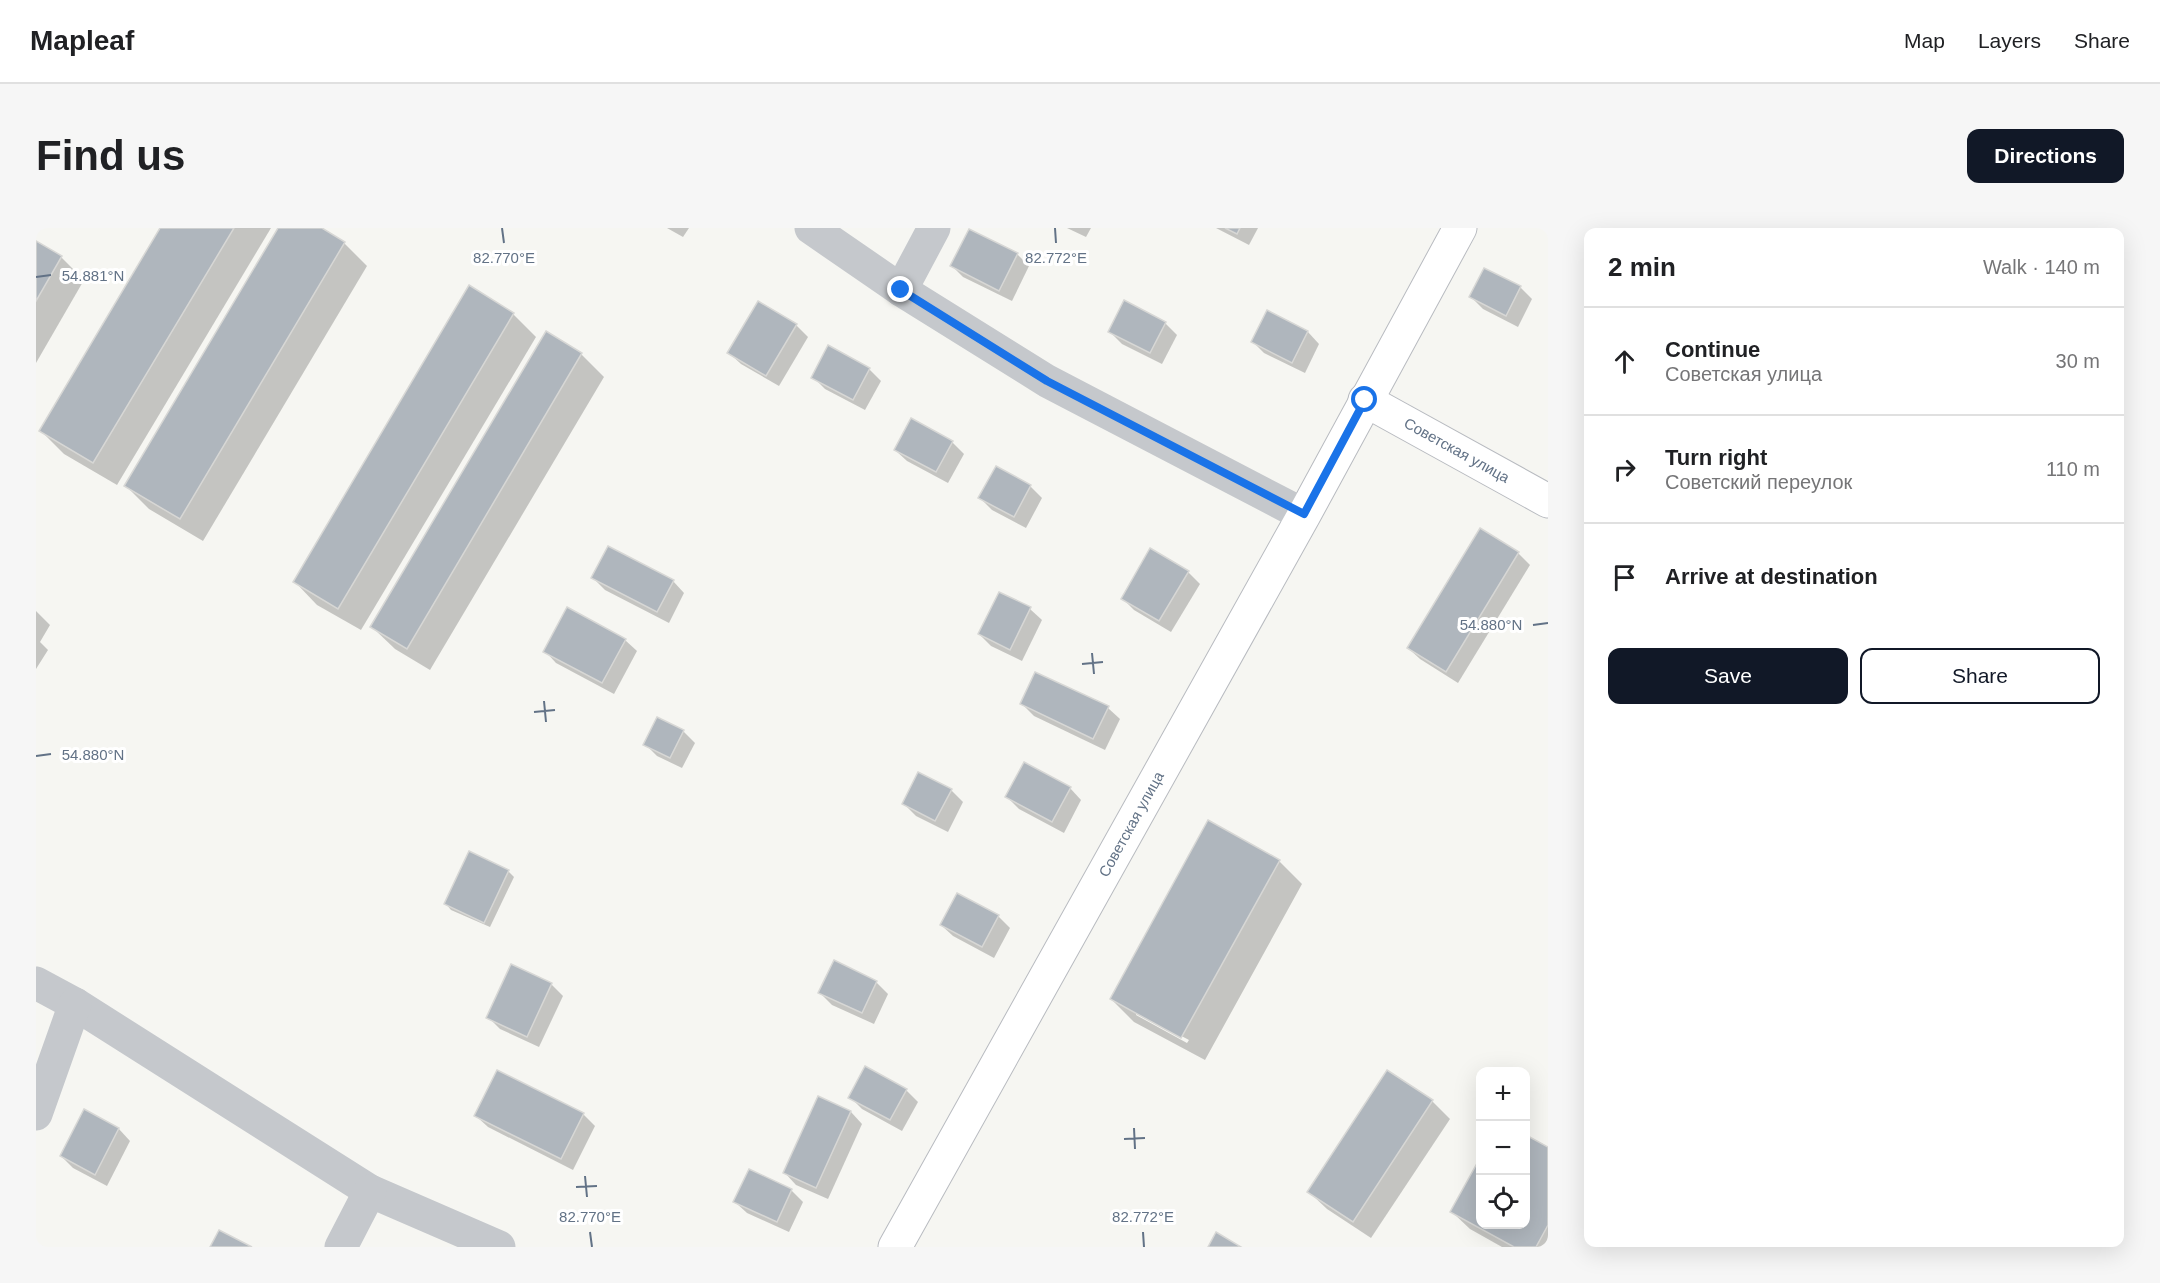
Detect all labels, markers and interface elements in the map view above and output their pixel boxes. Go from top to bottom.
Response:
text: Mapleaf [30,25,134,56]
text: Map [1904,29,1945,52]
text: Layers [1978,29,2041,52]
text: Share [2074,29,2130,52]
button: Directions [1967,129,2124,183]
text: Find us [36,132,185,179]
text: 82.770°E [473,249,535,266]
text: 82.772°E [1025,249,1087,266]
text: 2 min [1608,252,1676,282]
text: Walk · 140 m [1983,256,2100,278]
text: 54.881°N [62,267,124,284]
route end [887,276,913,302]
text: Continue [1665,337,1760,362]
icon: ahead [1608,345,1641,378]
text: 30 m [2056,350,2100,372]
text: Советская улица [1665,363,1822,385]
route start [1351,386,1377,412]
street label: Советская улица [1401,414,1513,486]
text: Turn right [1665,445,1767,470]
icon: right [1608,453,1641,486]
text: 110 m [2046,458,2100,480]
text: Советский переулок [1665,471,1852,493]
icon: arrive [1608,561,1641,594]
text: Arrive at destination [1665,564,1878,589]
text: 54.880°N [1460,616,1522,633]
button: Save [1608,648,1848,704]
button: Share [1860,648,2100,704]
text: 54.880°N [62,746,124,763]
street label: Советская улица [1095,768,1167,880]
map controls [1476,1067,1530,1229]
button: + [1476,1067,1530,1121]
button: − [1476,1121,1530,1175]
button: locate [1476,1175,1530,1229]
text: 82.770°E [559,1208,621,1225]
text: 82.772°E [1112,1208,1174,1225]

